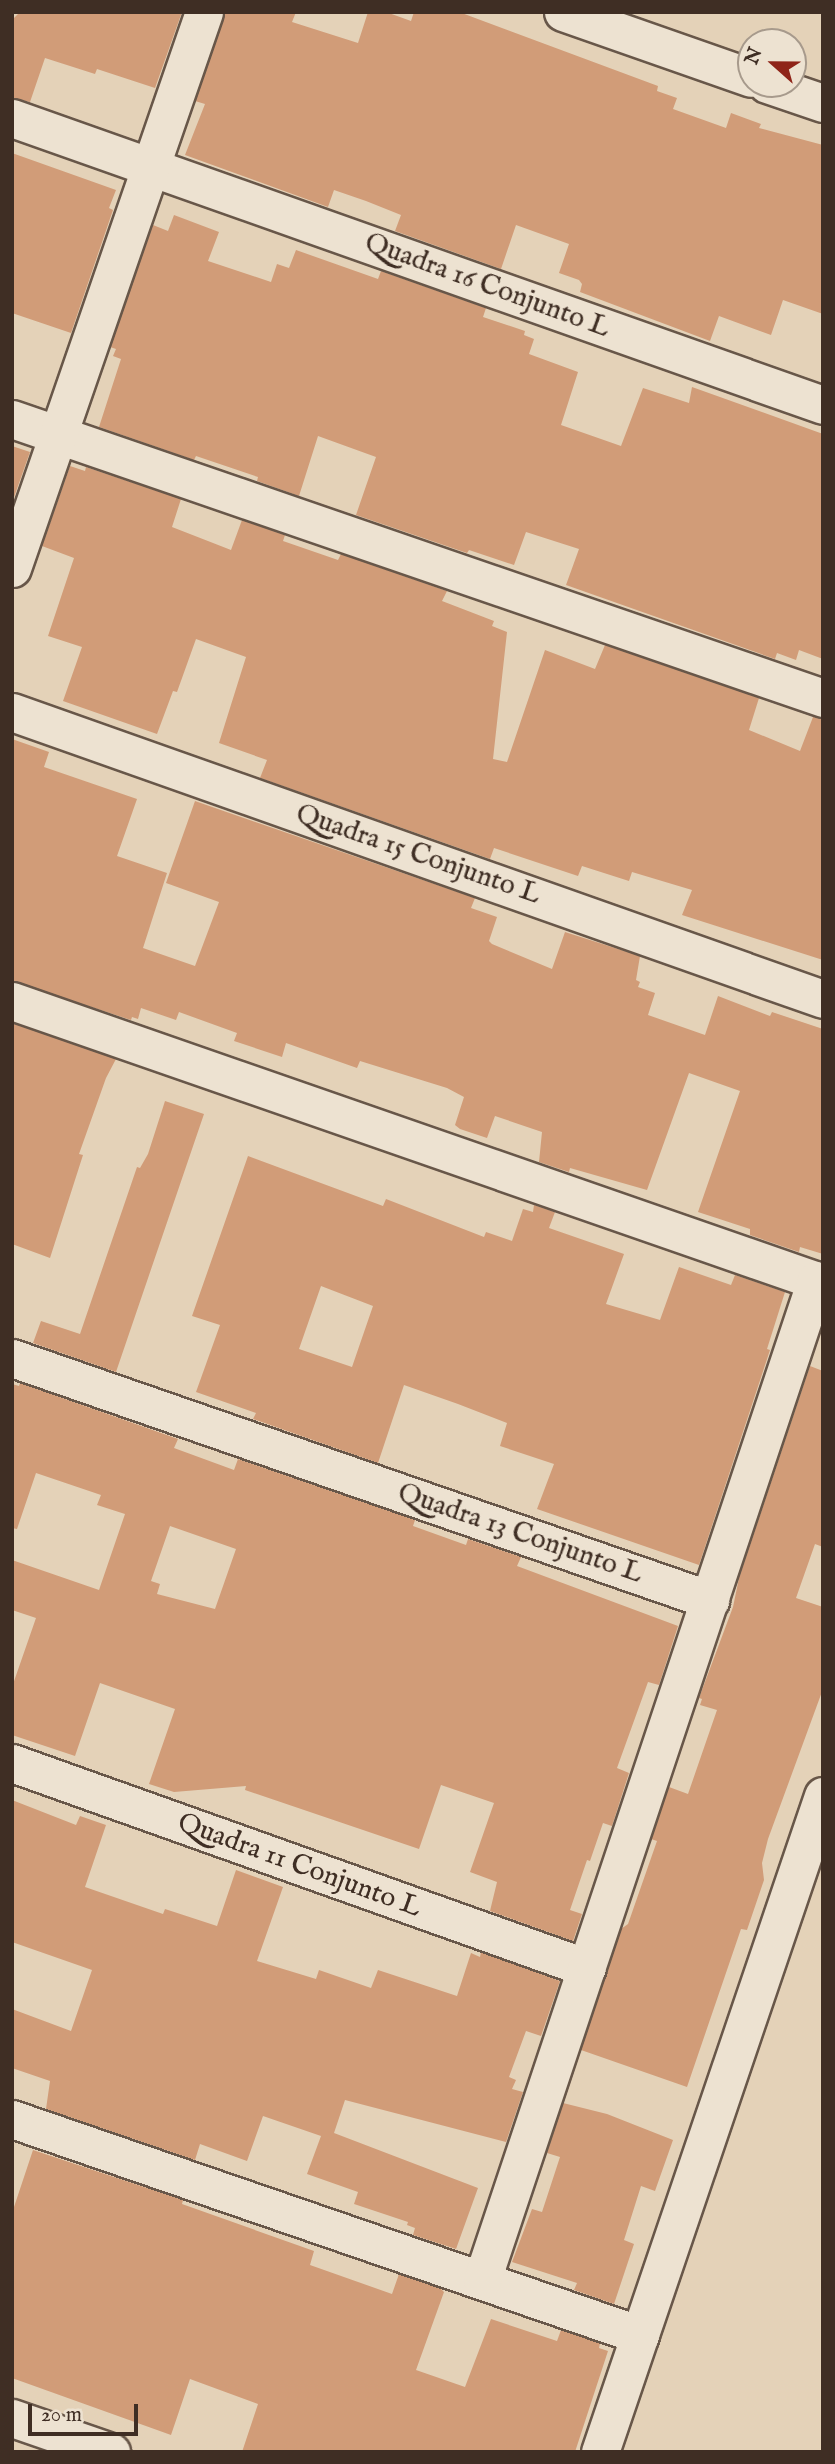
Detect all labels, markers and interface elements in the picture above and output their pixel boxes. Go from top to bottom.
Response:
north arrow [737,28,807,98]
text: N [740,44,768,68]
street label: Quadra 16 Conjunto L [360,226,614,346]
street label: Quadra 15 Conjunto L [291,797,545,913]
street label: Quadra 13 Conjunto L [393,1476,647,1592]
street label: Quadra 11 Conjunto L [173,1806,425,1926]
scale bar [32,2390,142,2434]
text: 20 m [41,2402,82,2429]

